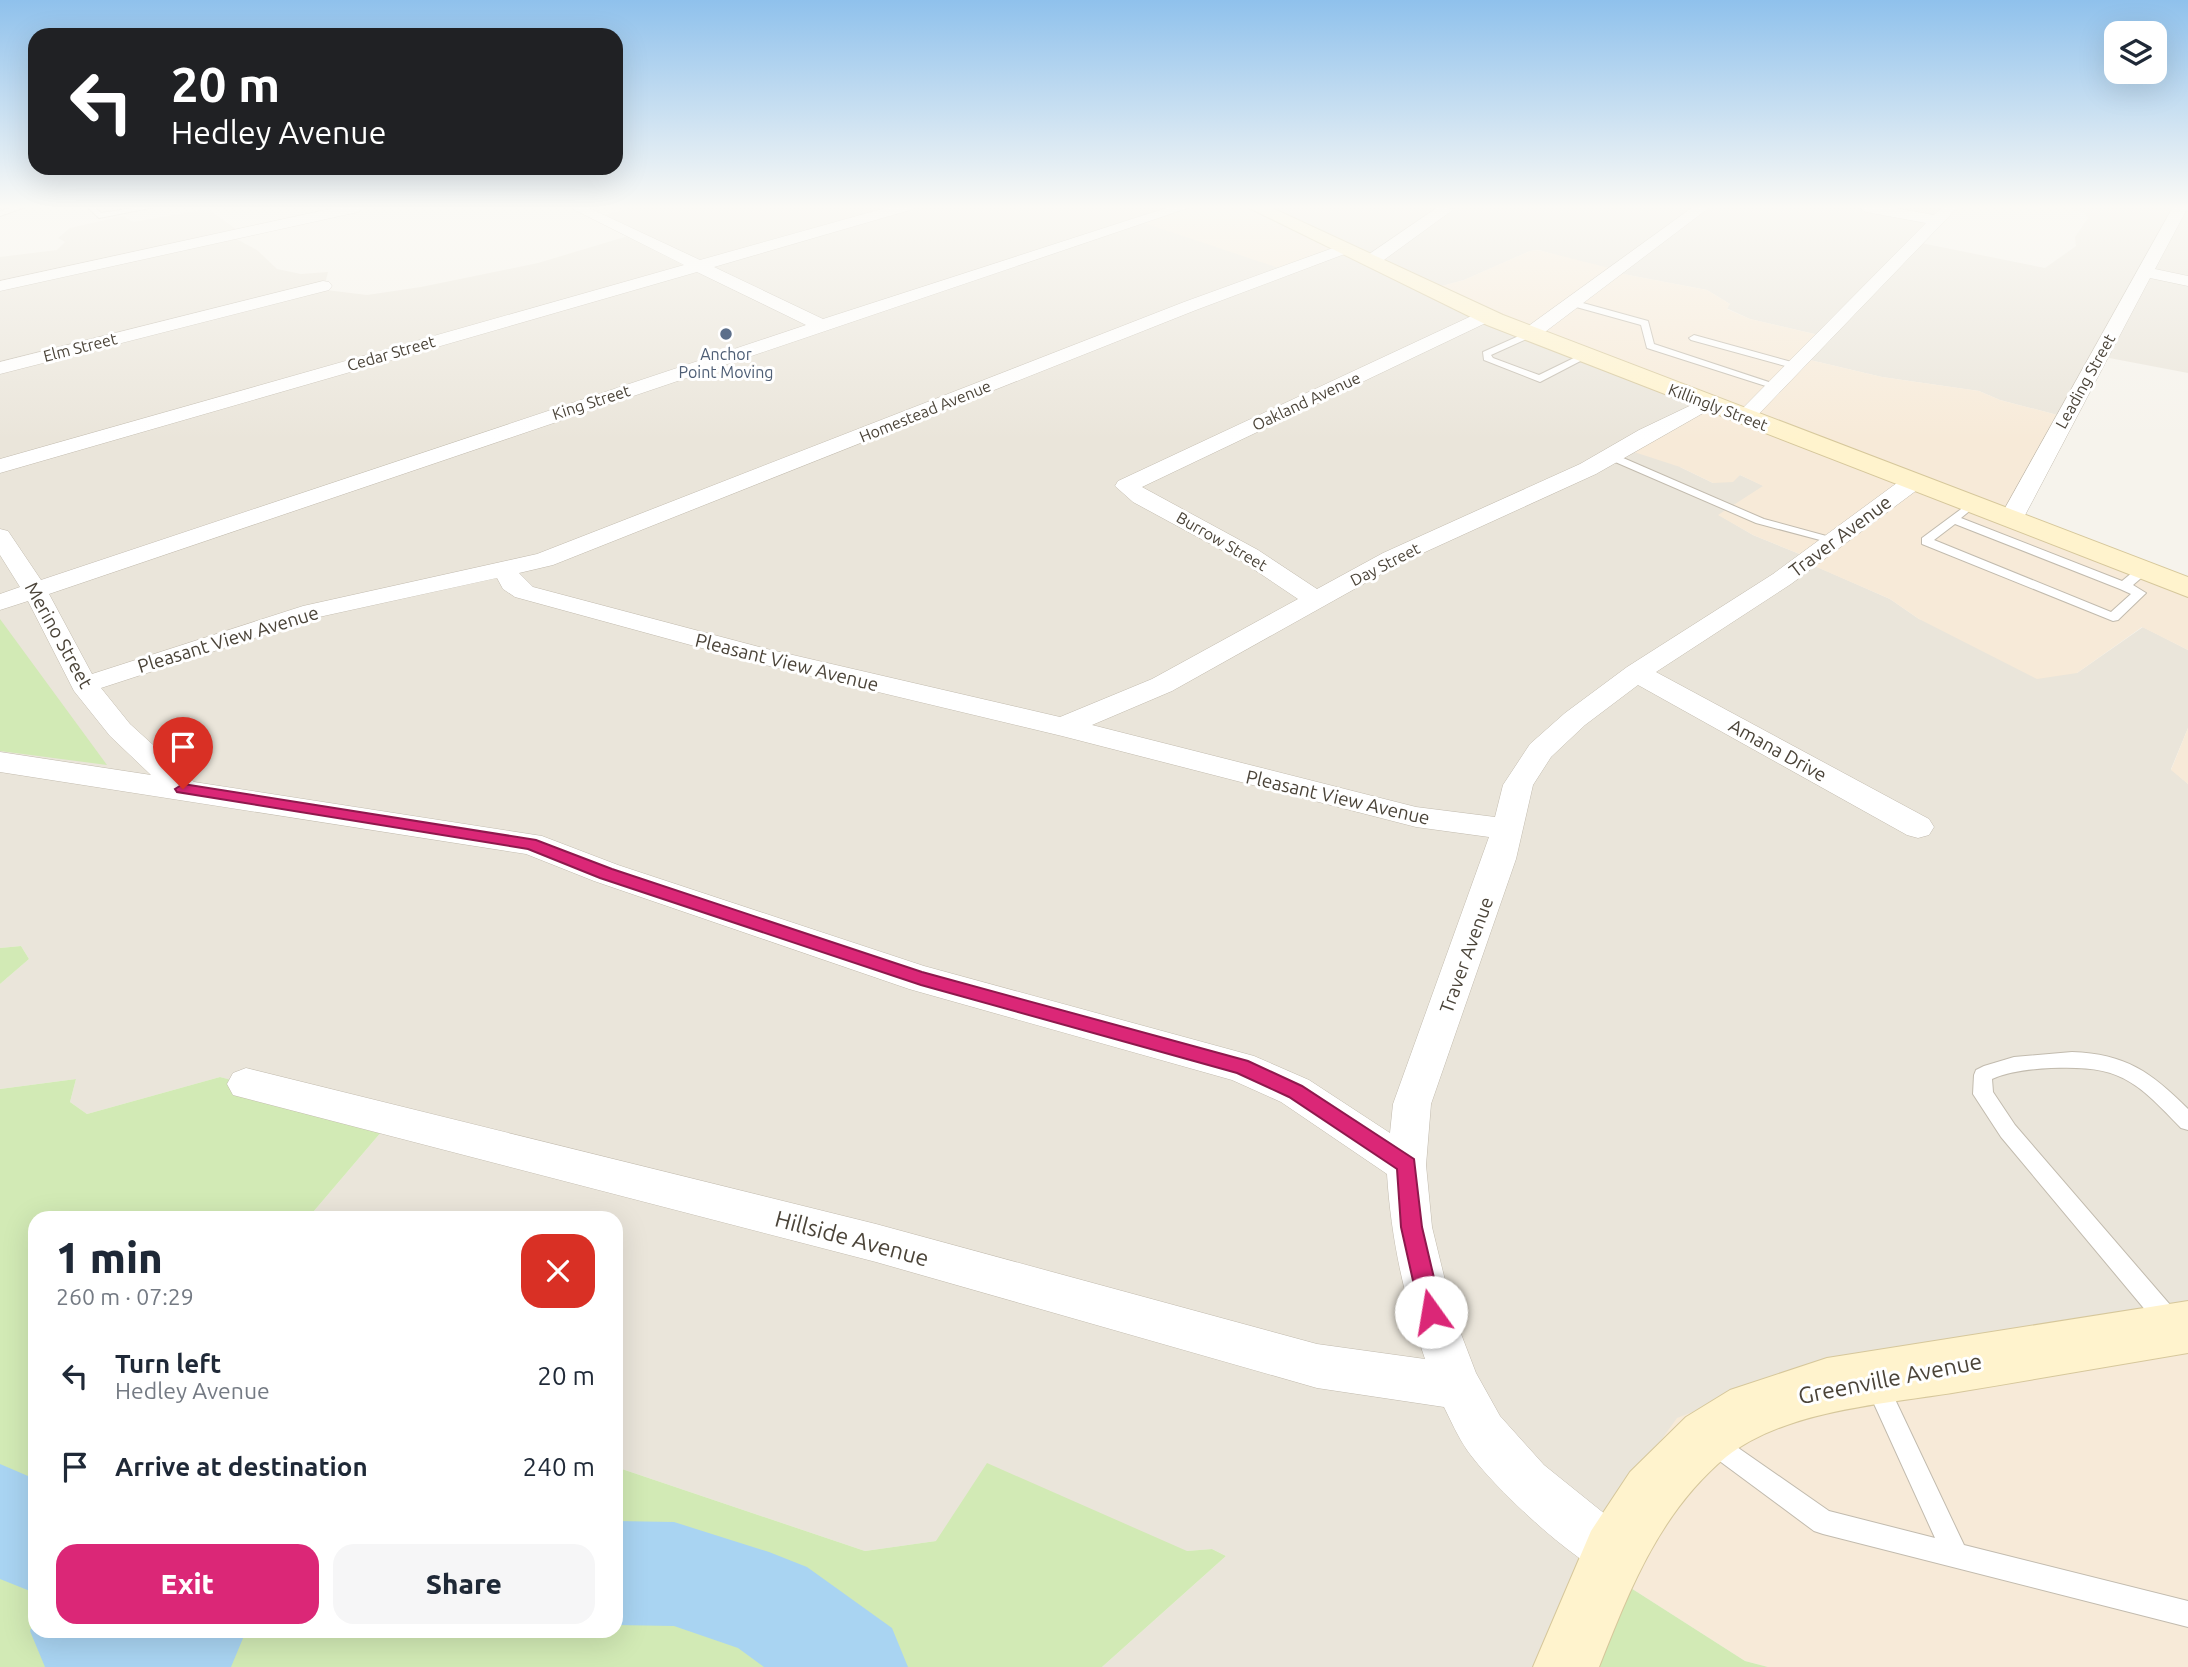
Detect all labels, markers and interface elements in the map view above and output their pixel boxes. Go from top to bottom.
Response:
map controls [2104,21,2167,84]
button: layers [2104,21,2167,84]
icon: left [56,56,147,147]
text: 20 m [171,56,280,111]
text: Hedley Avenue [171,114,386,150]
marker: Anchor Point Moving [718,326,734,342]
street label: Elm Street [41,329,119,365]
street label: Leading Street [2052,330,2119,431]
street label: Cedar Street [345,332,438,374]
place label: Anchor Point Moving [679,345,774,381]
street label: Oakland Avenue [1249,368,1363,434]
street label: Homestead Avenue [857,376,993,446]
street label: Killingly Street [1666,380,1771,434]
street label: King Street [550,381,633,423]
street label: Traver Avenue [1785,490,1895,582]
street label: Burrow Street [1174,508,1271,575]
street label: Day Street [1347,539,1423,589]
street label: Merino Street [21,578,98,692]
street label: Pleasant View Avenue [135,601,321,677]
street label: Pleasant View Avenue [693,629,881,695]
street label: Amana Drive [1725,714,1831,786]
pin [153,717,213,789]
icon: arrive [164,728,202,766]
street label: Pleasant View Avenue [1244,765,1432,829]
street label: Traver Avenue [1435,894,1497,1016]
street label: Hillside Avenue [772,1205,932,1271]
text: 1 min [56,1234,163,1281]
button: close [521,1234,595,1308]
position arrow [1394,1275,1468,1349]
text: 260 m · 07:29 [56,1284,194,1309]
street label: Greenville Avenue [1796,1348,1984,1408]
text: Turn left [115,1349,221,1378]
icon: left [56,1357,94,1395]
text: 20 m [537,1361,595,1390]
text: Hedley Avenue [115,1378,270,1403]
icon: arrive [56,1448,94,1486]
text: Arrive at destination [115,1452,368,1481]
text: 240 m [523,1452,595,1481]
button: Exit [56,1544,319,1624]
button: Share [333,1544,595,1624]

